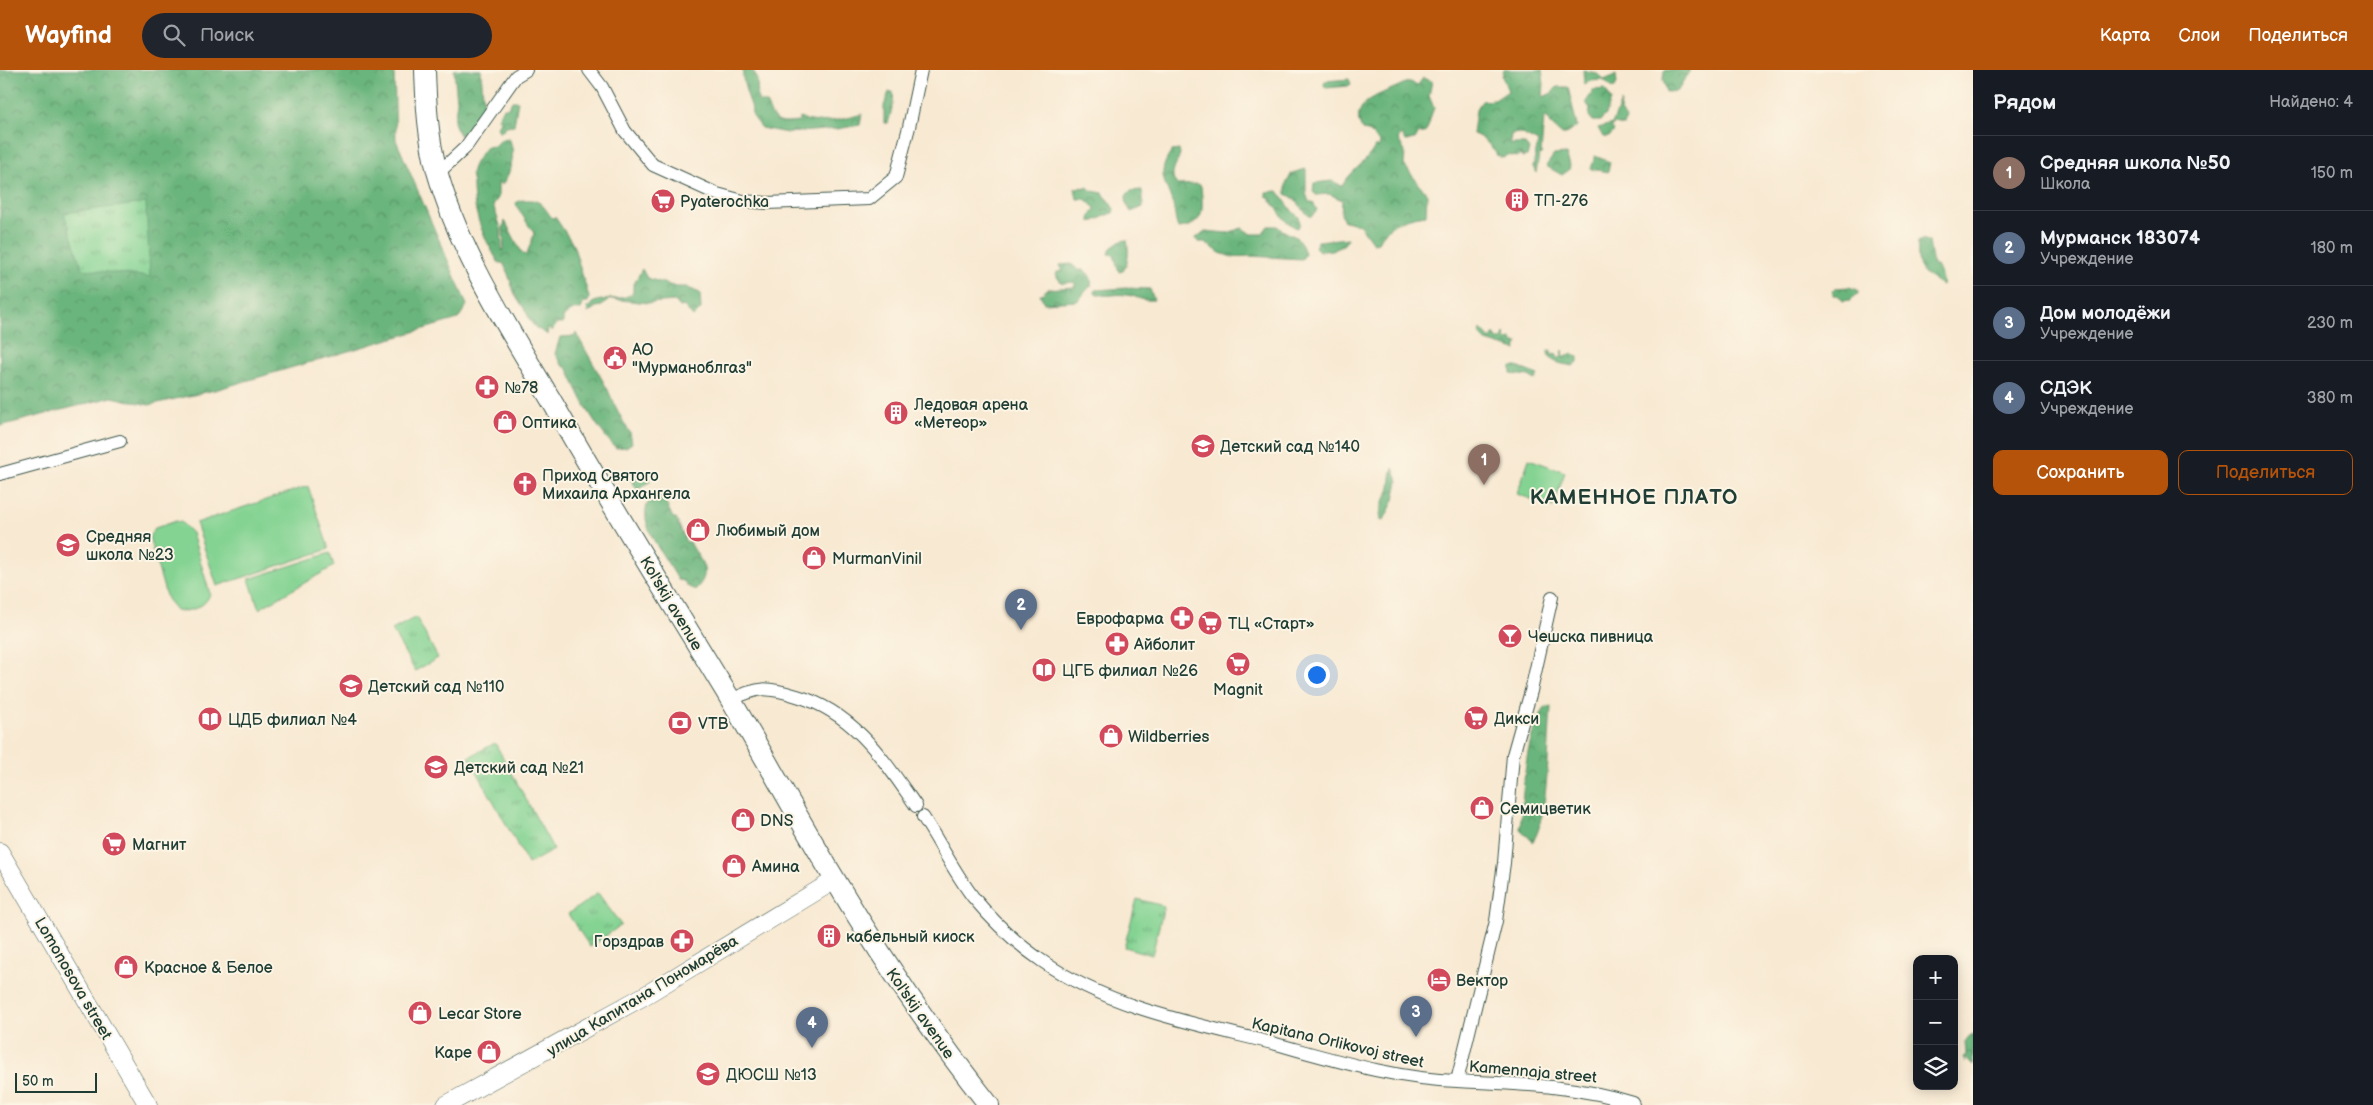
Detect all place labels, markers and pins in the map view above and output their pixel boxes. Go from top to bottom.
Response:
building icon: ТП-276 [1504,187,1530,213]
supermarket icon: Pyaterochka [650,188,676,214]
place label: ТП-276 [1534,192,1588,211]
place label: Pyaterochka [680,193,769,212]
place label: AO "Мурманоблгаз" [632,341,752,378]
public building icon: AO "Мурманоблгаз" [602,345,628,371]
pharmacy icon: №78 [474,374,500,400]
place label: №78 [504,379,538,398]
place label: Ледовая арена «Метеор» [913,396,1029,433]
building icon: Ледовая арена «Метеор» [883,400,909,426]
shop icon: Оптика [492,409,518,435]
place label: Оптика [522,414,577,433]
school or university icon: Детский сад №140 [1190,433,1216,459]
place label: Детский сад №140 [1220,438,1360,457]
pin: 1 [1468,444,1500,485]
place label: Приход Святого Михаила Архангела [542,467,691,504]
church icon: Приход Святого Михаила Архангела [512,471,538,497]
shop icon: Любимый дом [685,517,711,543]
place label: Любимый дом [715,522,820,541]
place label: Средняя школа №23 [86,528,174,565]
school or university icon: Средняя школа №23 [55,532,81,558]
shop icon: MurmanVinil [801,545,827,571]
place label: MurmanVinil [832,550,922,569]
pin: 2 [1005,589,1037,630]
pharmacy icon: Еврофарма [1169,605,1195,631]
place label: Еврофарма [1076,610,1165,629]
supermarket icon: ТЦ «Старт» [1197,610,1223,636]
place label: ТЦ «Старт» [1228,615,1315,634]
bar icon: Чешска пивница [1497,623,1523,649]
place label: Чешска пивница [1528,628,1654,647]
pharmacy icon: Айболит [1104,631,1130,657]
place label: Айболит [1133,636,1196,655]
supermarket icon: Magnit [1225,651,1251,677]
library icon: ЦГБ филиал №26 [1031,657,1057,683]
place label: ЦГБ филиал №26 [1062,662,1198,681]
school or university icon: Детский сад №110 [338,673,364,699]
place label: Детский сад №110 [368,678,504,697]
place label: Magnit [1213,681,1263,700]
supermarket icon: Дикси [1463,705,1489,731]
library icon: ЦДБ филиал №4 [197,706,223,732]
bank icon: VTB [667,710,693,736]
place label: Дикси [1494,710,1539,729]
place label: ЦДБ филиал №4 [228,711,357,730]
place label: VTB [698,715,729,734]
shop icon: Wildberries [1098,723,1124,749]
place label: Wildberries [1128,728,1209,747]
school or university icon: Детский сад №21 [423,754,449,780]
place label: Детский сад №21 [454,759,584,778]
shop icon: Семицветик [1469,795,1495,821]
place label: Семицветик [1500,800,1591,819]
shop icon: DNS [730,807,756,833]
place label: DNS [760,812,793,831]
supermarket icon: Магнит [101,831,127,857]
place label: Магнит [132,836,187,855]
shop icon: Амина [721,853,747,879]
place label: Амина [751,858,800,877]
building icon: кабельный киоск [816,923,842,949]
pharmacy icon: Горздрав [669,928,695,954]
place label: кабельный киоск [846,928,975,947]
place label: Горздрав [594,933,665,952]
shop icon: Красное & Белое [113,954,139,980]
place label: Красное & Белое [144,959,273,978]
hotel icon: Вектор [1426,967,1452,993]
place label: Вектор [1456,972,1508,991]
pin: 3 [1400,996,1432,1037]
shop icon: Lecar Store [407,1000,433,1026]
place label: Lecar Store [438,1005,522,1024]
pin: 4 [796,1007,828,1048]
shop icon: Каре [476,1039,502,1065]
place label: Каре [434,1044,472,1063]
school or university icon: ДЮСШ №13 [695,1061,721,1087]
place label: ДЮСШ №13 [726,1066,817,1085]

